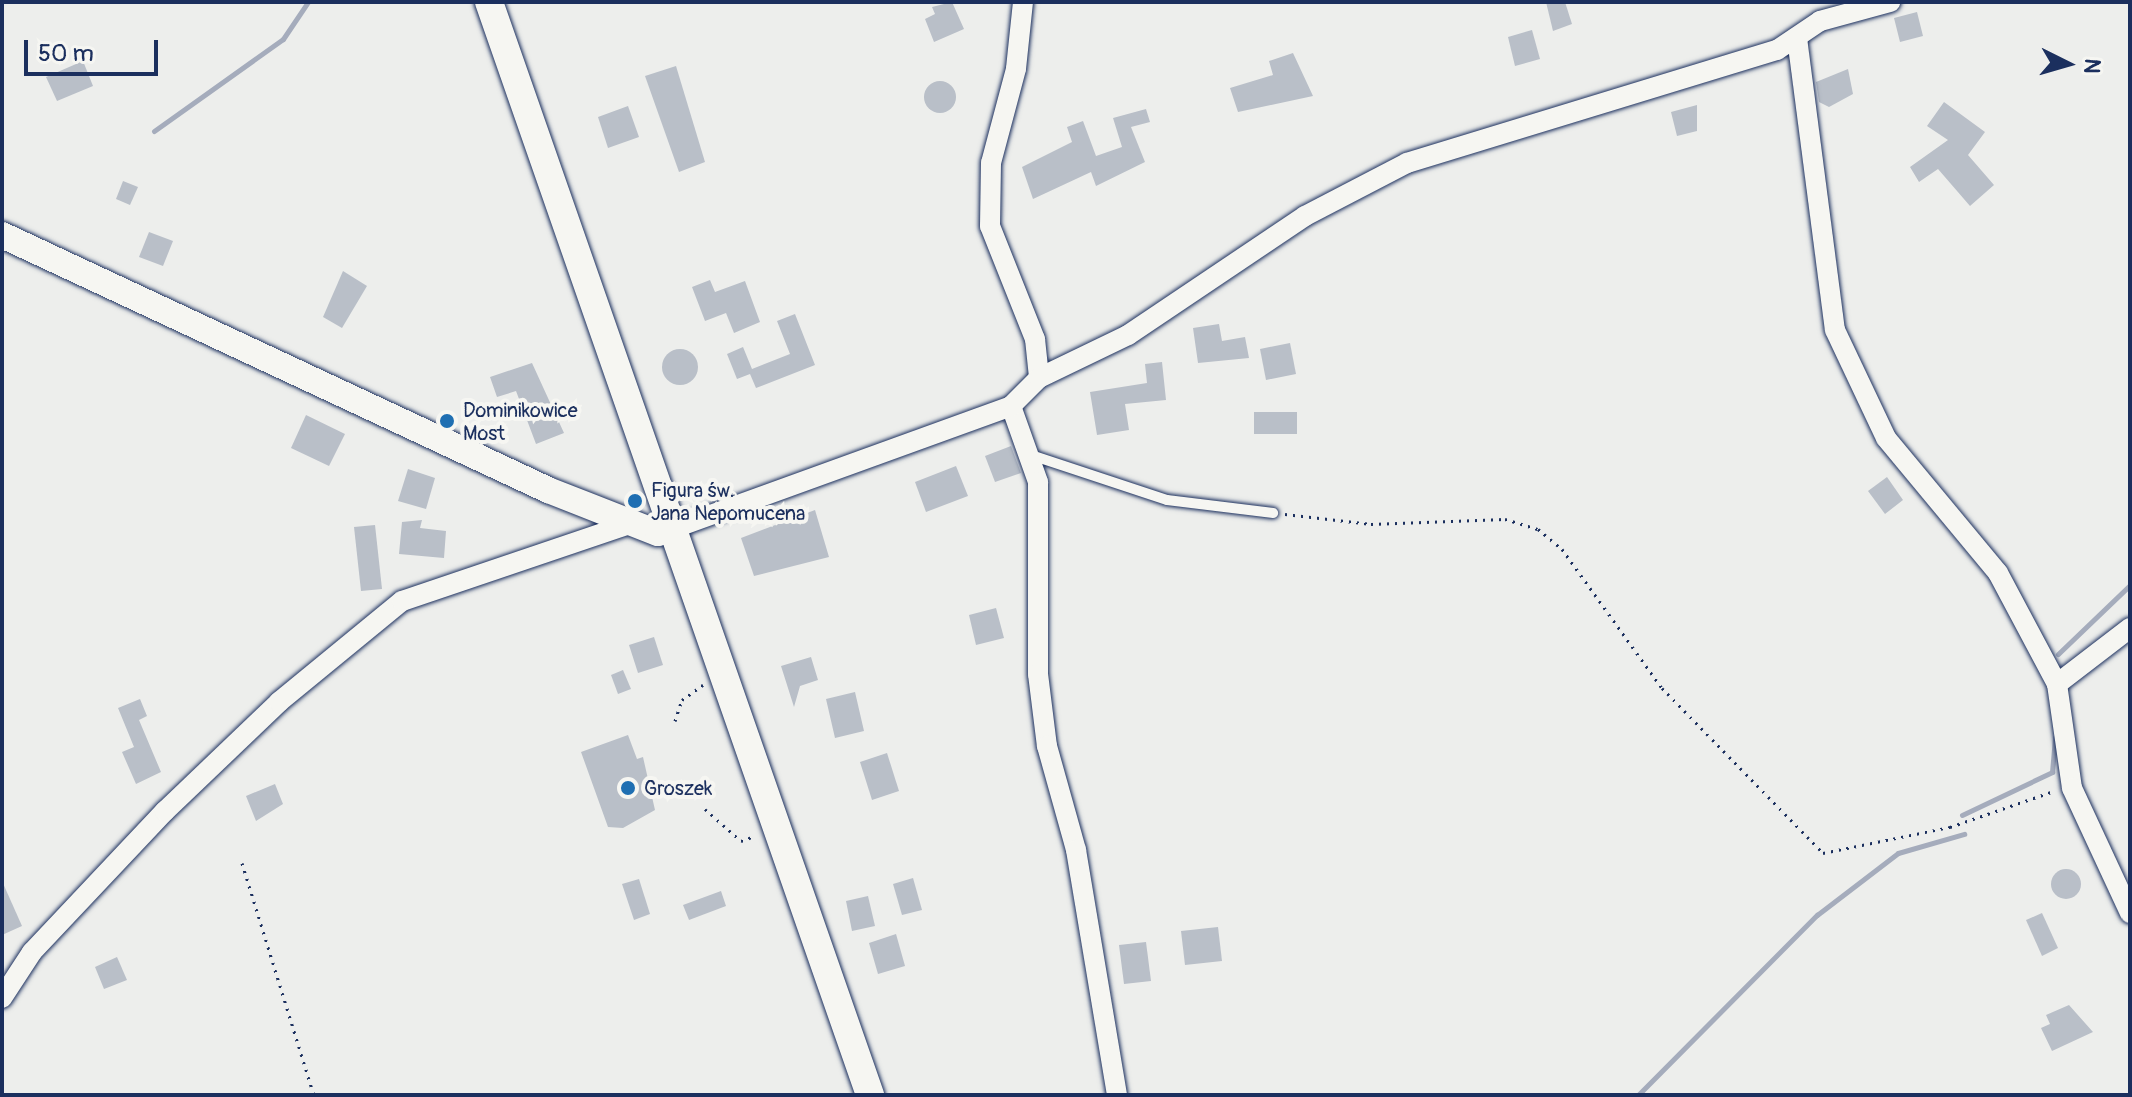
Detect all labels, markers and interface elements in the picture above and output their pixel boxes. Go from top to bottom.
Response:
scale bar [28,24,162,74]
north arrow [2028,24,2108,104]
text: 50 m [38,39,94,68]
text: N [2077,57,2107,75]
place label: Dominikowice Most [463,398,578,445]
marker: Dominikowice Most [438,412,456,430]
place label: Figura św. Jana Nepomucena [651,478,805,525]
marker: Figura św. Jana Nepomucena [626,492,644,510]
place label: Groszek [644,776,712,800]
marker: Groszek [619,779,637,797]

